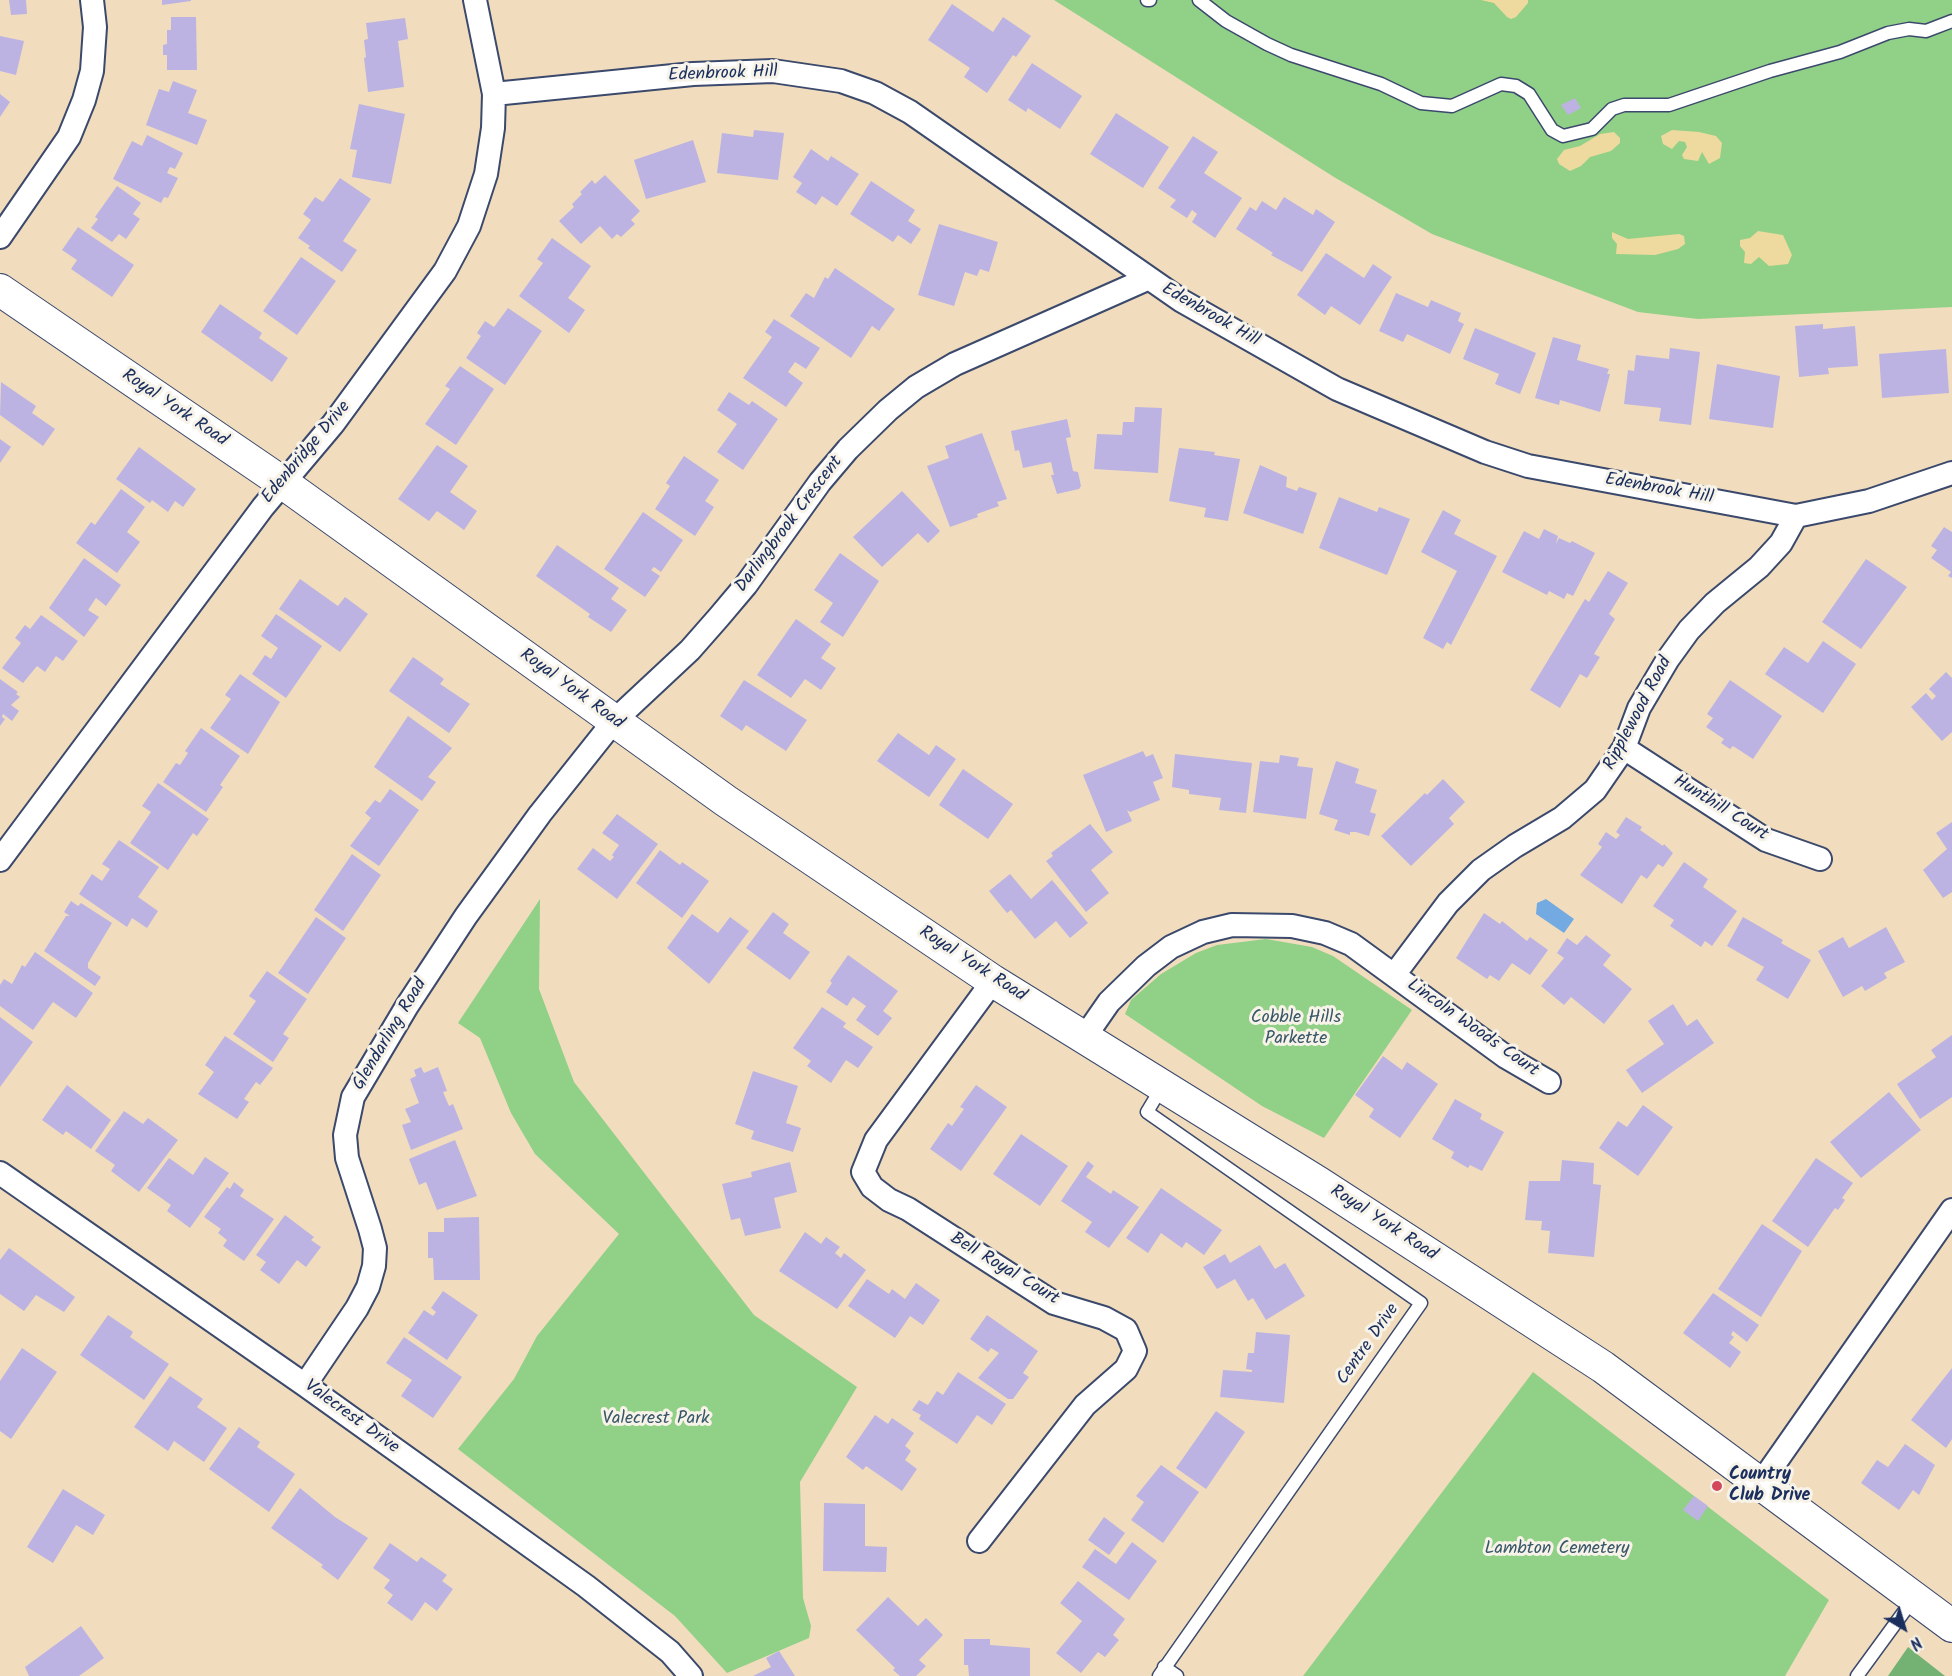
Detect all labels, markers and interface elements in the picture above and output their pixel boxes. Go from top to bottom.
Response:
street label: Edenbrook Hill [668,62,778,88]
street label: Edenbrook Hill [1157,279,1263,353]
street label: Royal York Road [117,366,231,452]
street label: Edenbridge Drive [258,397,356,509]
street label: Darlingbrook Crescent [732,452,848,598]
street label: Edenbrook Hill [1603,470,1715,510]
street label: Royal York Road [515,645,627,735]
street label: Ripplewood Road [1600,654,1678,774]
street label: Hunthill Court [1669,771,1771,847]
street label: Royal York Road [914,922,1030,1008]
street label: Glendarling Road [349,975,433,1095]
street label: Lincoln Woods Court [1402,975,1542,1083]
park label: Cobble Hills Parkette [1251,1008,1341,1050]
street label: Royal York Road [1325,1181,1441,1267]
street label: Bell Royal Court [946,1229,1062,1311]
street label: Centre Drive [1333,1300,1405,1390]
street label: Valecrest Drive [299,1376,403,1460]
park label: Valecrest Park [602,1409,710,1431]
place label: Country Club Drive [1729,1465,1810,1508]
marker: Country Club Drive [1710,1479,1724,1493]
park label: Lambton Cemetery [1485,1539,1629,1561]
north arrow [1874,1598,1934,1658]
text: N [1904,1630,1927,1656]

